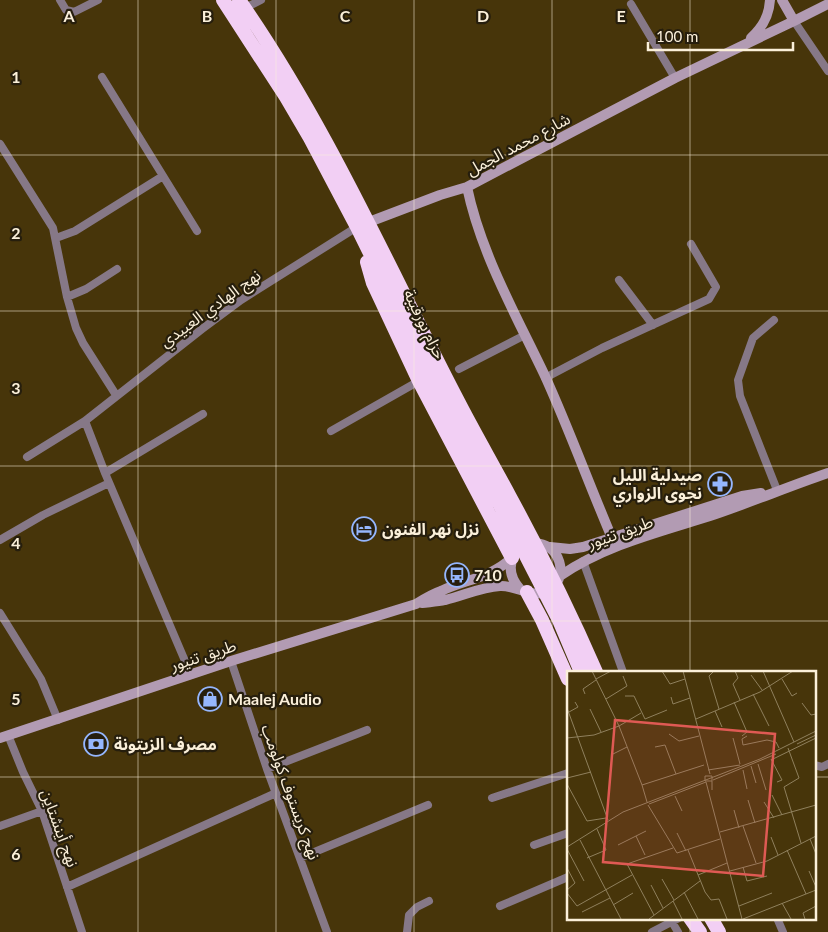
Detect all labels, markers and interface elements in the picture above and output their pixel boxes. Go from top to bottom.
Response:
text: A [62,6,75,25]
text: B [202,6,212,25]
text: C [340,6,351,25]
text: D [477,6,489,25]
text: E [616,6,626,25]
scale bar [648,20,793,52]
text: 100 m [656,27,698,45]
text: 1 [11,67,21,86]
street label: شارع محمد الجمل [463,108,575,182]
text: 2 [11,223,21,242]
street label: نهج الهادي العبيدي [156,265,266,354]
street label: حزام بورقيبة [397,286,450,363]
text: 3 [11,378,21,397]
place label: صيدلية الليل نجوى الزواري [613,465,702,507]
pharmacy icon: صيدلية الليل نجوى الزواري [707,471,733,497]
street label: طريق تنيور [584,511,656,554]
hotel icon: نزل نهر الفنون [351,516,377,542]
place label: نزل نهر الفنون [382,519,479,539]
text: 4 [11,533,21,552]
bus stop icon: 710 [444,562,470,588]
place label: 710 [474,565,502,584]
street label: طريق تنيور [167,635,239,676]
inset map [567,671,816,920]
shop icon: Maalej Audio [197,686,223,712]
text: 5 [11,689,21,708]
place label: Maalej Audio [228,689,321,708]
street label: نهج كريستوف كولومب [254,721,325,864]
bank icon: مصرف الزيتونة [83,731,109,757]
place label: مصرف الزيتونة [114,734,217,754]
street label: نهج أينشتاين [34,786,83,871]
text: 6 [11,844,21,863]

